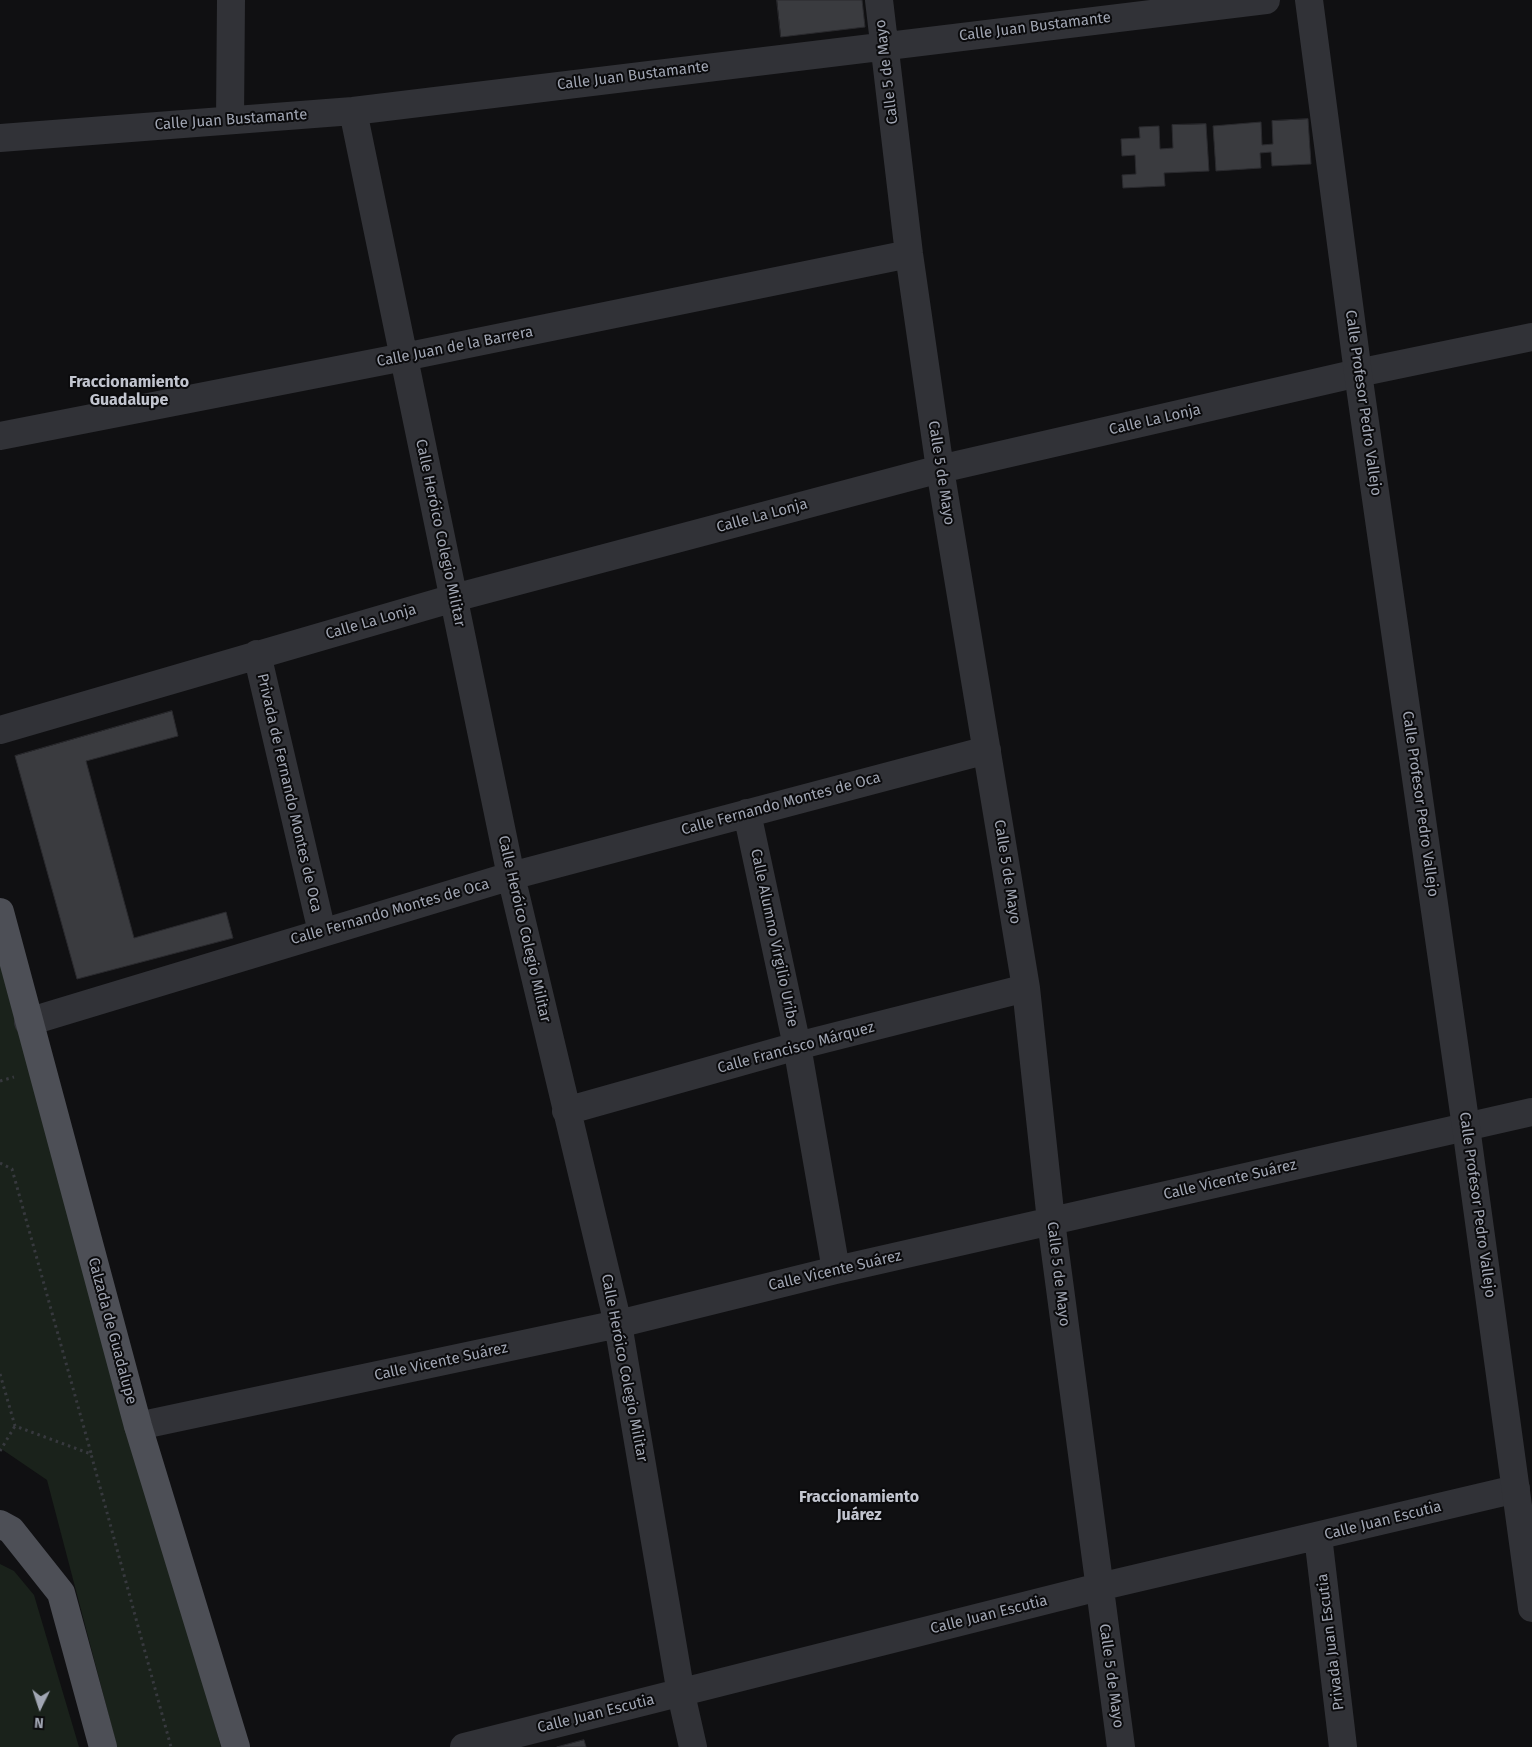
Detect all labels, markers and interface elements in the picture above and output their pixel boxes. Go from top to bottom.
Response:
street label: Calle Juan Bustamante [958,9,1112,45]
street label: Calle 5 de Mayo [872,19,902,125]
street label: Calle Juan Bustamante [556,58,710,94]
street label: Calle Juan Bustamante [154,106,308,134]
street label: Calle Profesor Pedro Vallejo [1341,309,1385,497]
street label: Calle Juan de la Barrera [375,323,535,371]
district label: Fraccionamiento Guadalupe [69,373,189,411]
street label: Calle La Lonja [1107,401,1203,439]
street label: Calle 5 de Mayo [924,420,958,526]
street label: Calle Heróico Colegio Militar [411,438,469,628]
street label: Calle La Lonja [714,495,810,537]
street label: Calle La Lonja [324,600,418,644]
street label: Privada de Fernando Montes de Oca [253,672,325,914]
street label: Calle Profesor Pedro Vallejo [1398,710,1442,898]
street label: Calle Fernando Montes de Oca [679,769,883,839]
street label: Calle 5 de Mayo [990,819,1024,925]
street label: Calle Heróico Colegio Militar [494,834,554,1024]
street label: Calle Alumno Virgilio Uribe [746,847,802,1029]
street label: Calle Fernando Montes de Oca [289,875,491,949]
street label: Calle Francisco Márquez [716,1018,876,1078]
street label: Calle Profesor Pedro Vallejo [1455,1111,1499,1299]
street label: Calle Vicente Suárez [1162,1156,1298,1204]
street label: Calle 5 de Mayo [1043,1221,1073,1327]
street label: Calle Vicente Suárez [767,1247,903,1295]
street label: Calzada de Guadalupe [84,1256,140,1406]
street label: Calle Heróico Colegio Militar [597,1272,651,1464]
street label: Calle Vicente Suárez [373,1339,509,1385]
district label: Fraccionamiento Juárez [799,1488,919,1526]
street label: Calle Juan Escutia [1323,1498,1443,1544]
street label: Privada Juan Escutia [1314,1573,1348,1711]
street label: Calle Juan Escutia [929,1592,1049,1638]
street label: Calle 5 de Mayo [1095,1623,1127,1729]
north arrow [15,1682,65,1732]
street label: Calle Juan Escutia [536,1691,656,1737]
text: N [34,1714,44,1731]

